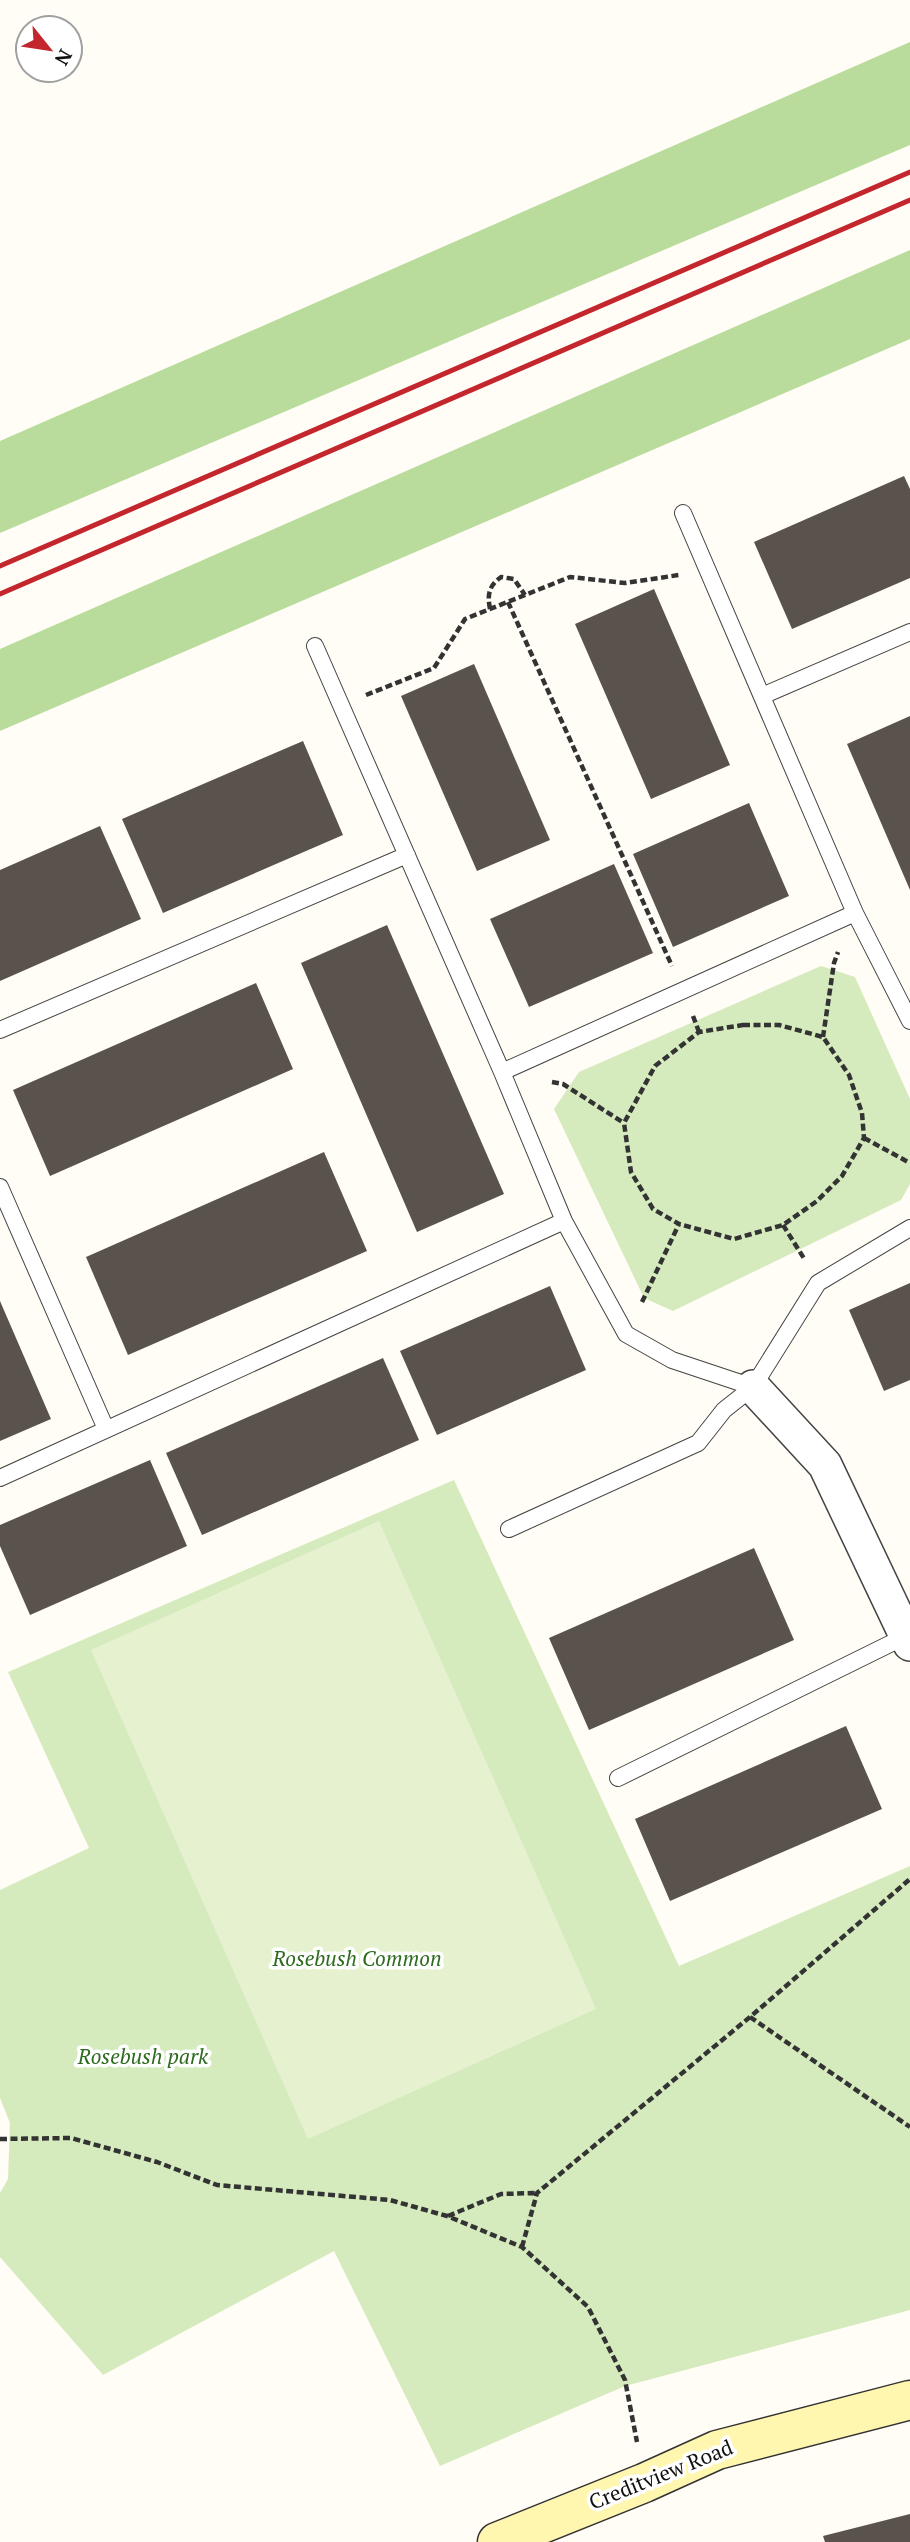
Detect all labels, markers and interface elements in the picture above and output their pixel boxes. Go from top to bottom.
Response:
north arrow [14,14,84,84]
text: N [49,45,79,71]
park label: Rosebush Common [271,1944,442,1972]
park label: Rosebush park [77,2042,209,2070]
street label: Creditview Road [585,2432,737,2516]

